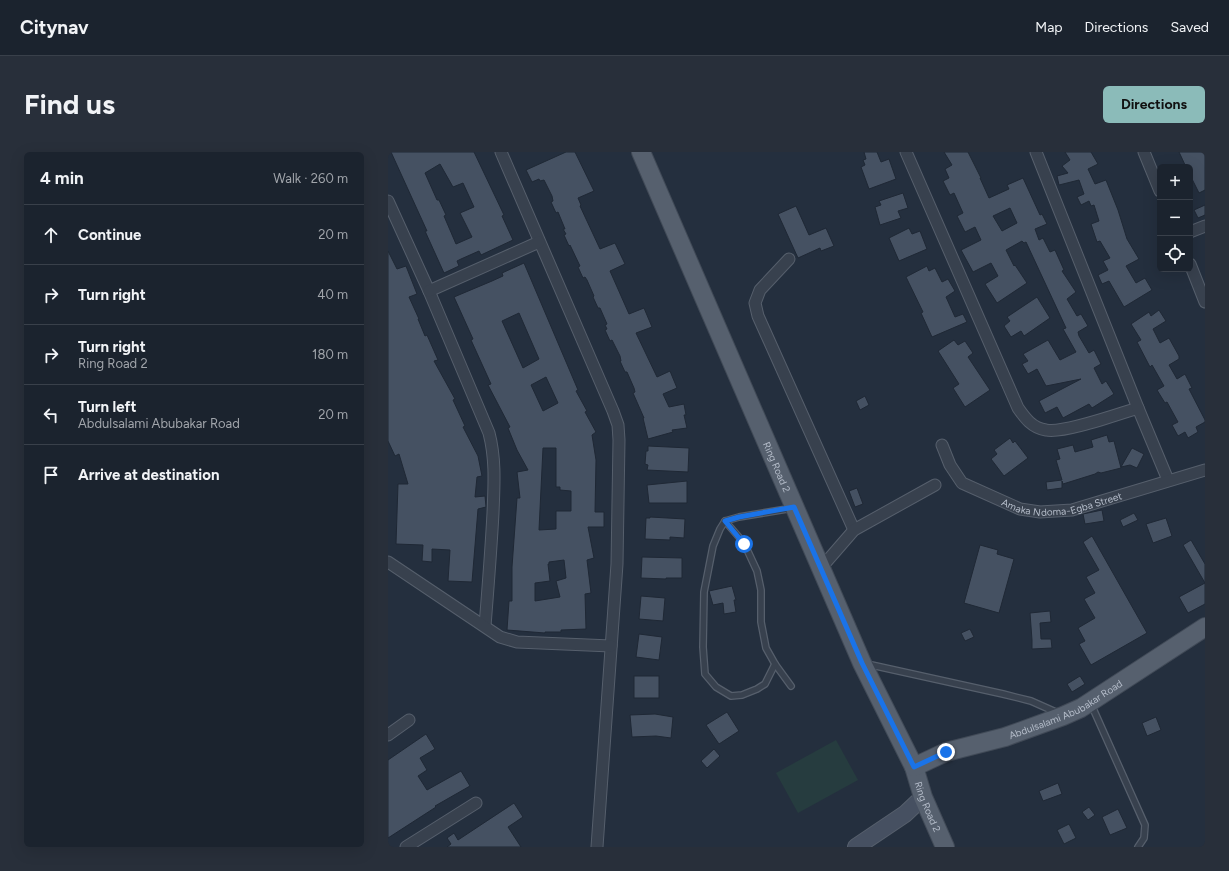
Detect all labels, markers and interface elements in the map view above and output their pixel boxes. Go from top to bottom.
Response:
text: Citynav [20,16,89,39]
text: Map [1035,19,1063,36]
text: Directions [1085,19,1148,36]
text: Saved [1170,19,1209,36]
button: Directions [1103,86,1205,123]
text: Find us [24,87,115,121]
map controls [1157,164,1193,272]
button: + [1157,164,1193,200]
text: 4 min [40,168,84,188]
text: Walk · 260 m [273,171,348,186]
button: − [1157,200,1193,236]
icon: ahead [40,224,62,246]
text: Continue [78,226,141,244]
text: 20 m [318,227,348,242]
button: locate [1157,236,1193,272]
icon: right [40,284,62,306]
text: Turn right [78,286,146,304]
text: 40 m [317,287,348,302]
text: Turn right [78,338,146,356]
icon: right [40,344,62,366]
text: 180 m [312,347,348,362]
text: Ring Road 2 [78,356,148,371]
text: Turn left [78,398,136,416]
icon: left [40,404,62,426]
text: 20 m [318,407,348,422]
text: Abdulsalami Abubakar Road [78,416,240,431]
street label: Ring Road 2 [760,440,793,494]
icon: arrive [40,464,62,486]
text: Arrive at destination [78,466,219,484]
street label: Amaka Ndoma-Egba Street [999,489,1124,519]
route start [735,535,753,553]
street label: Abdulsalami Abubakar Road [1007,677,1125,742]
route end [937,743,955,761]
street label: Ring Road 2 [912,780,944,834]

